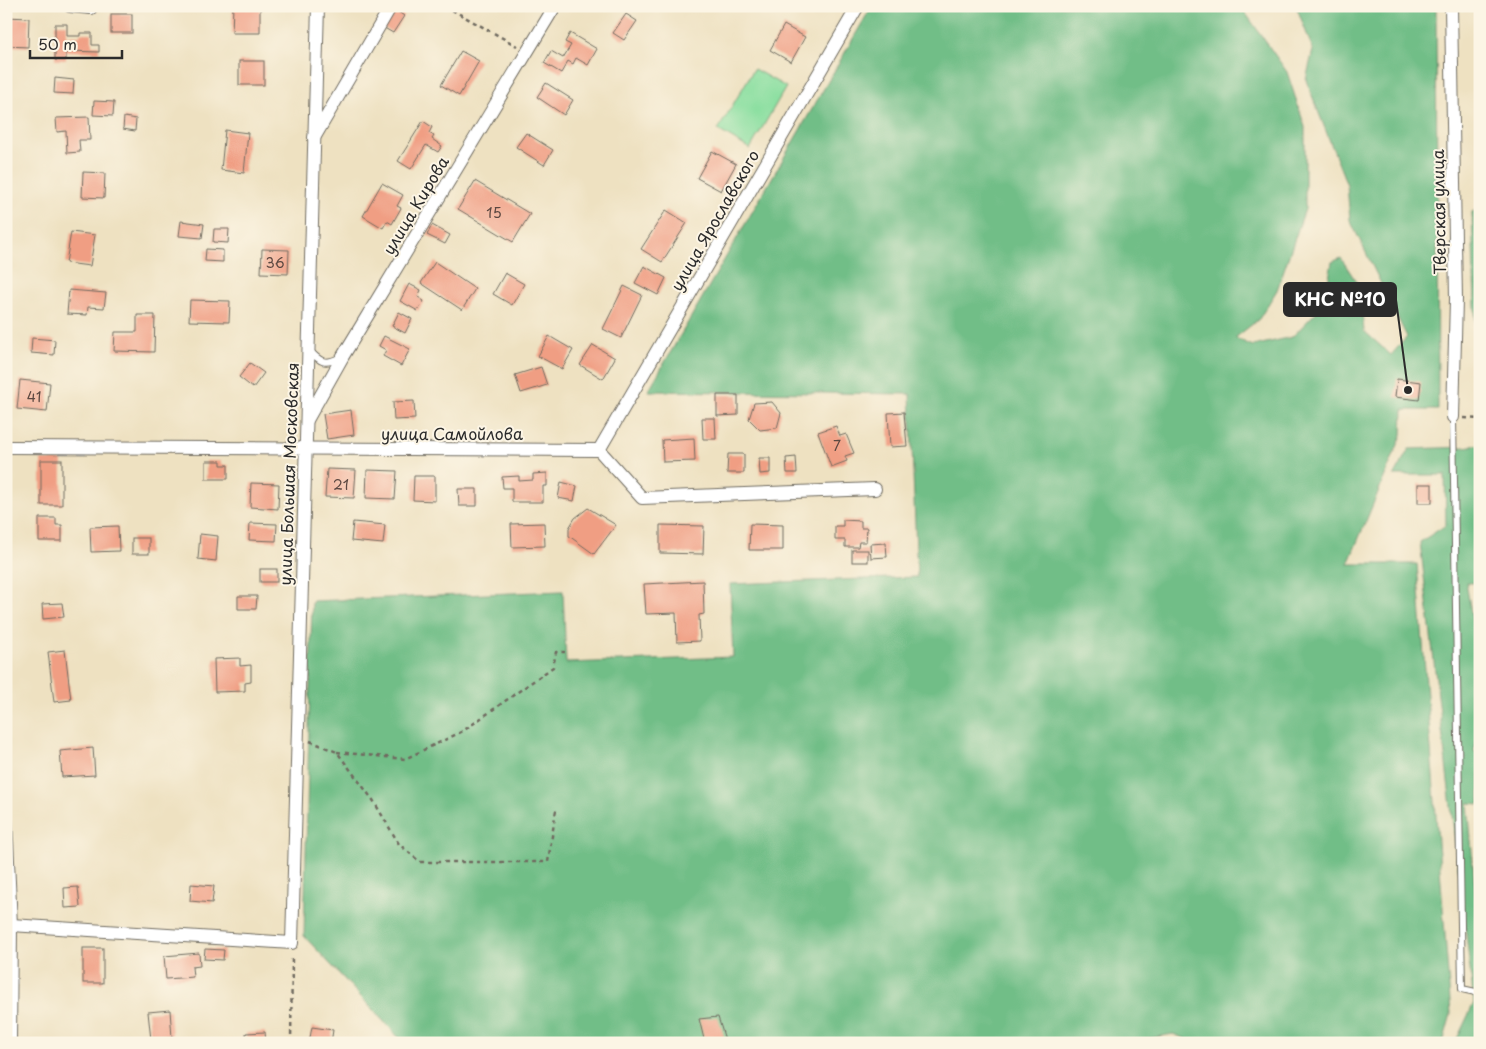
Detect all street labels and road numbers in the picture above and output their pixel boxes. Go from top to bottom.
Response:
street label: улица Ярославского [664,145,764,295]
street label: Тверская улица [1425,149,1451,275]
street label: улица Кирова [376,151,454,259]
street label: улица Большая Московская [272,362,304,586]
street label: улица Самойлова [381,421,523,445]

